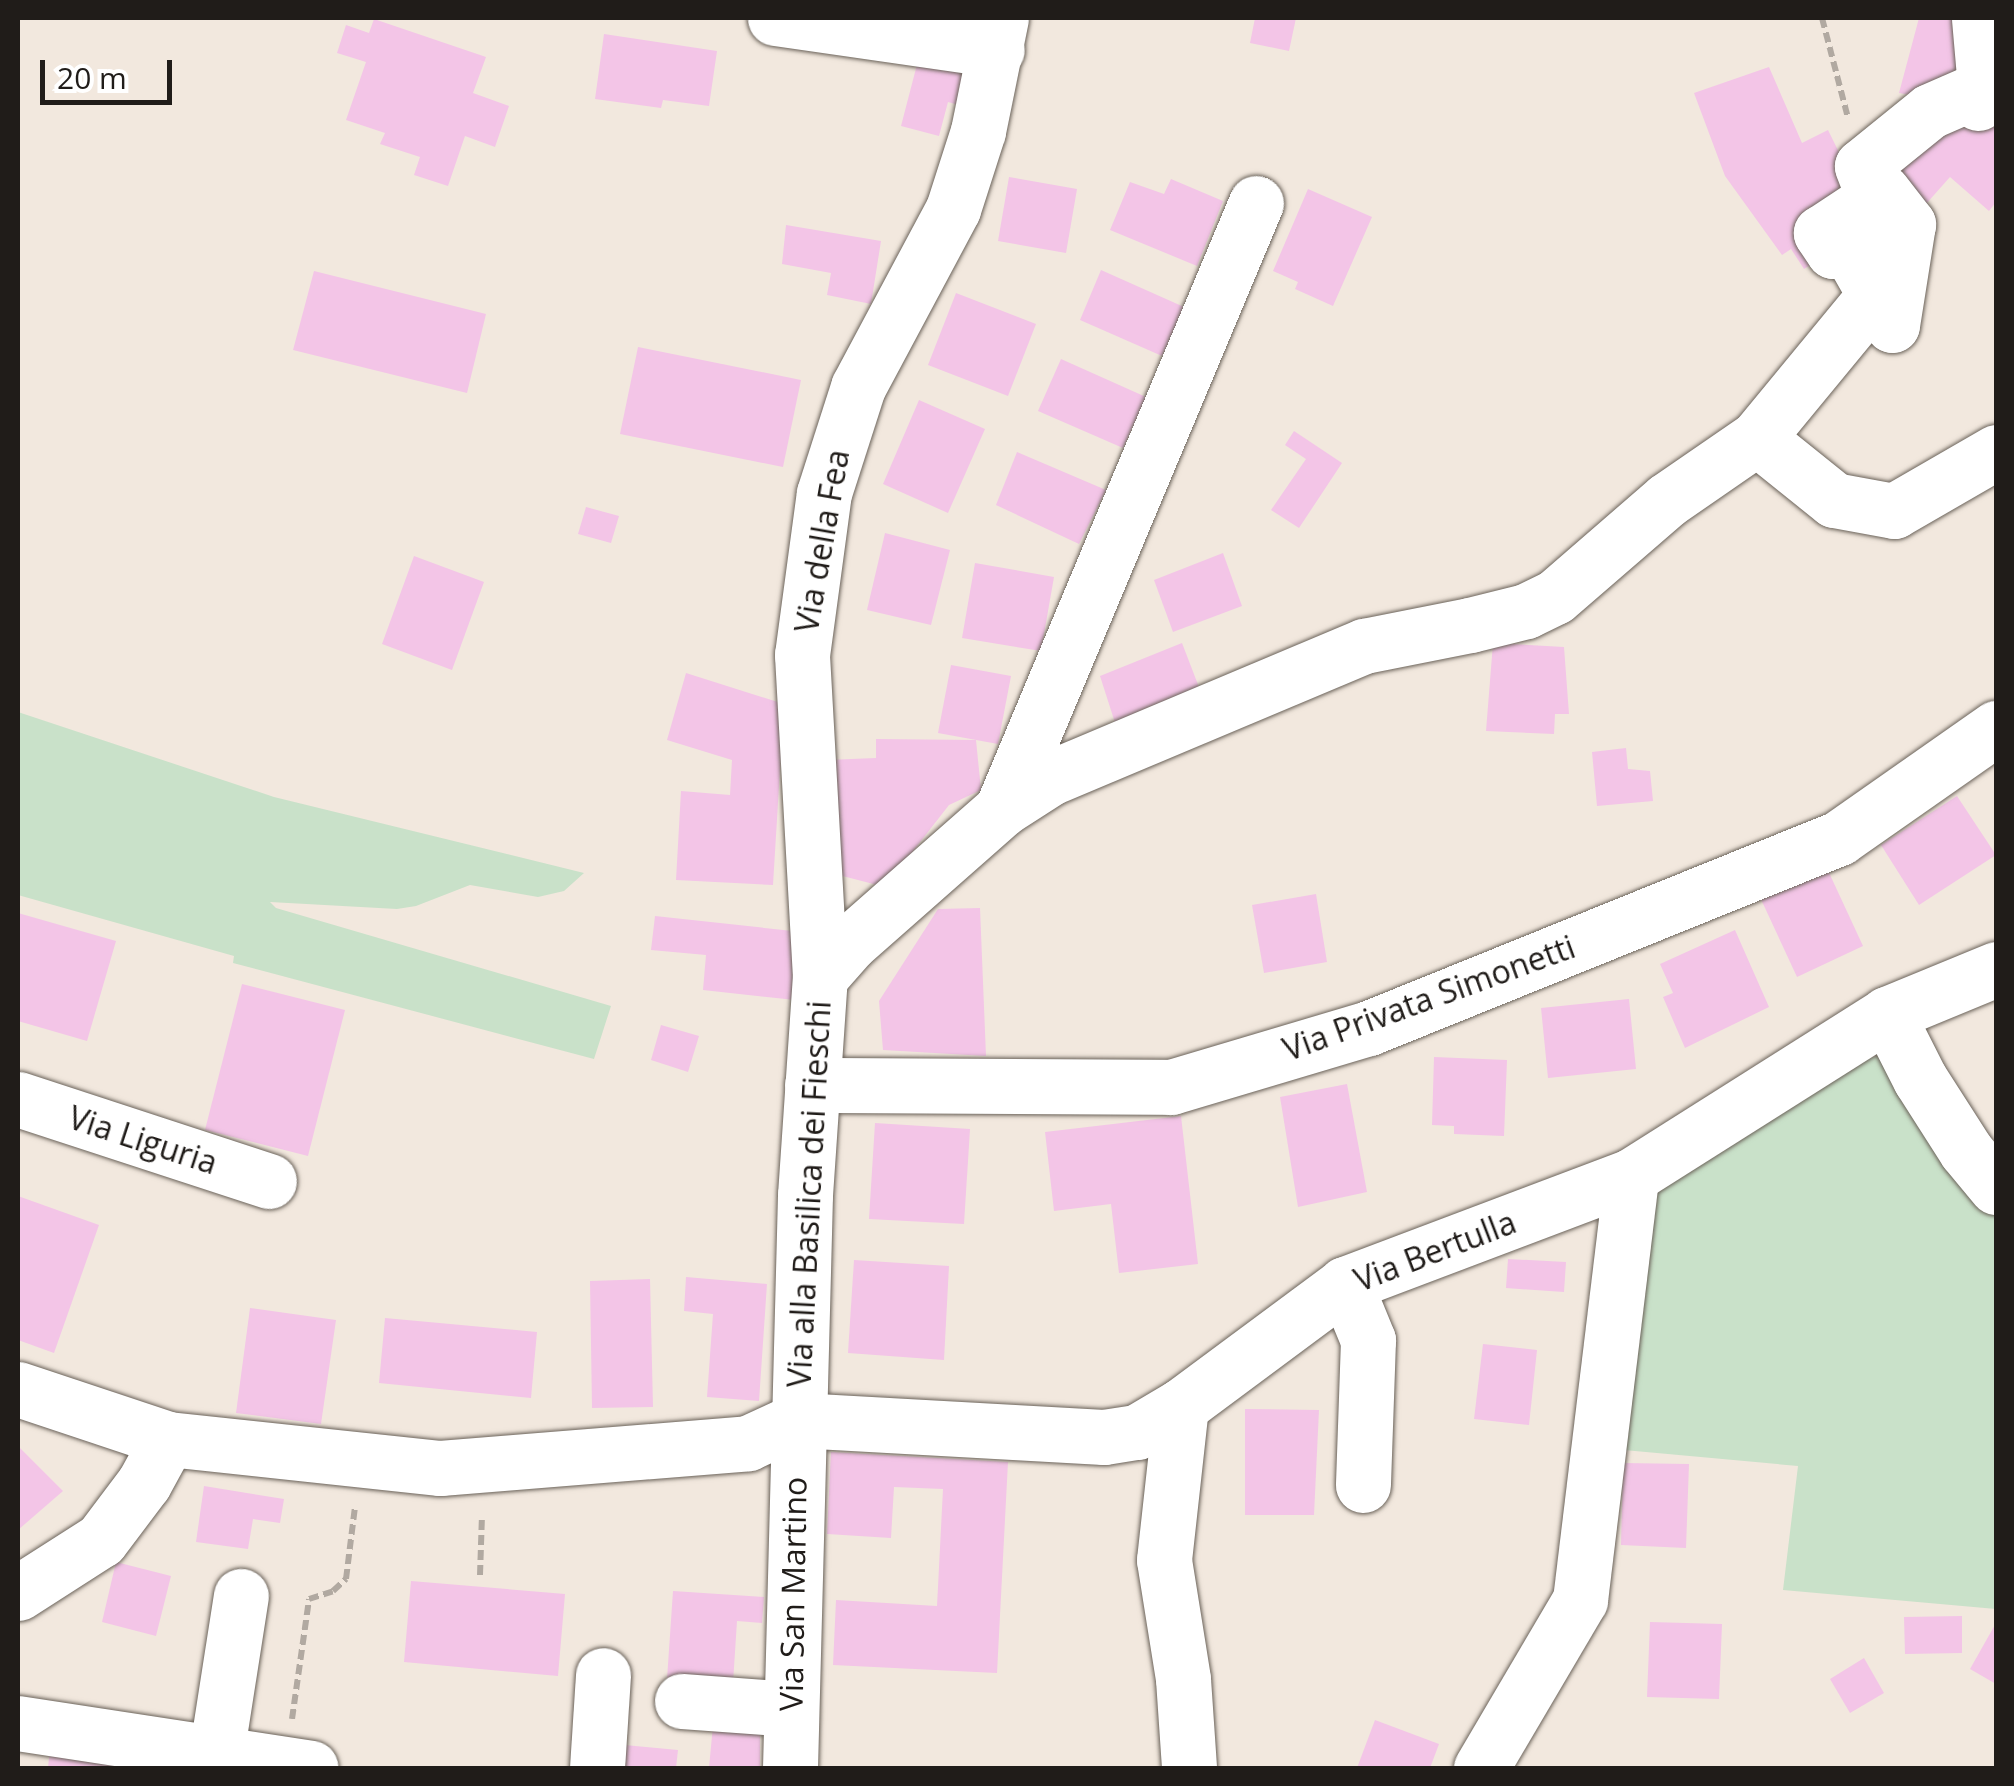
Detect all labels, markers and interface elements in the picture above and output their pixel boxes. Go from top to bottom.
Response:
scale bar [45,40,178,102]
text: 20 m [57,57,127,98]
street label: Via della Fea [787,446,857,636]
street label: Via Privata Simonetti [1278,927,1580,1069]
street label: Via alla Basilica dei Fieschi [780,1000,838,1388]
street label: Via Liguria [64,1098,222,1182]
street label: Via Bertulla [1349,1203,1521,1299]
street label: Via San Martino [772,1476,814,1712]

